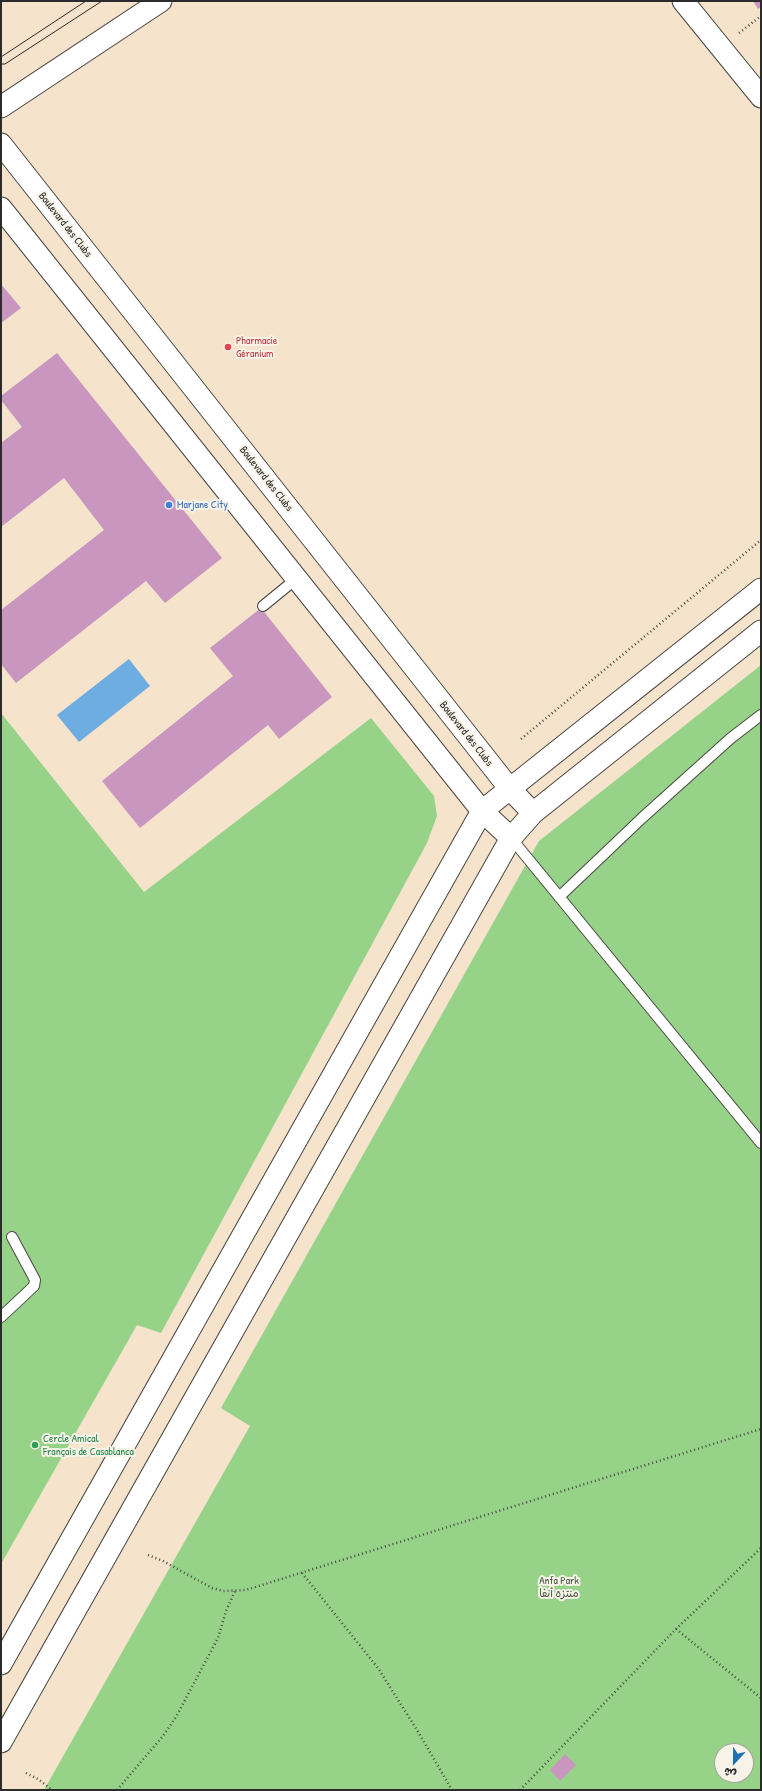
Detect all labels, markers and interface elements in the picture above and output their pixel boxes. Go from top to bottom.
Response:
street label: Boulevard des Clubs [35,190,95,260]
place label: Pharmacie Géranium [236,334,277,360]
marker: Pharmacie Géranium [223,342,233,352]
street label: Boulevard des Clubs [236,444,296,514]
place label: Marjane City [177,498,228,512]
marker: Marjane City [164,500,174,510]
street label: Boulevard des Clubs [436,699,496,769]
place label: Cercle Amical Français de Casablanca [43,1432,134,1458]
marker: Cercle Amical Français de Casablanca [30,1440,40,1450]
park label: Anfa Park منتزه أنفا [539,1574,579,1600]
north arrow [714,1743,754,1783]
text: ش [722,1764,738,1782]

